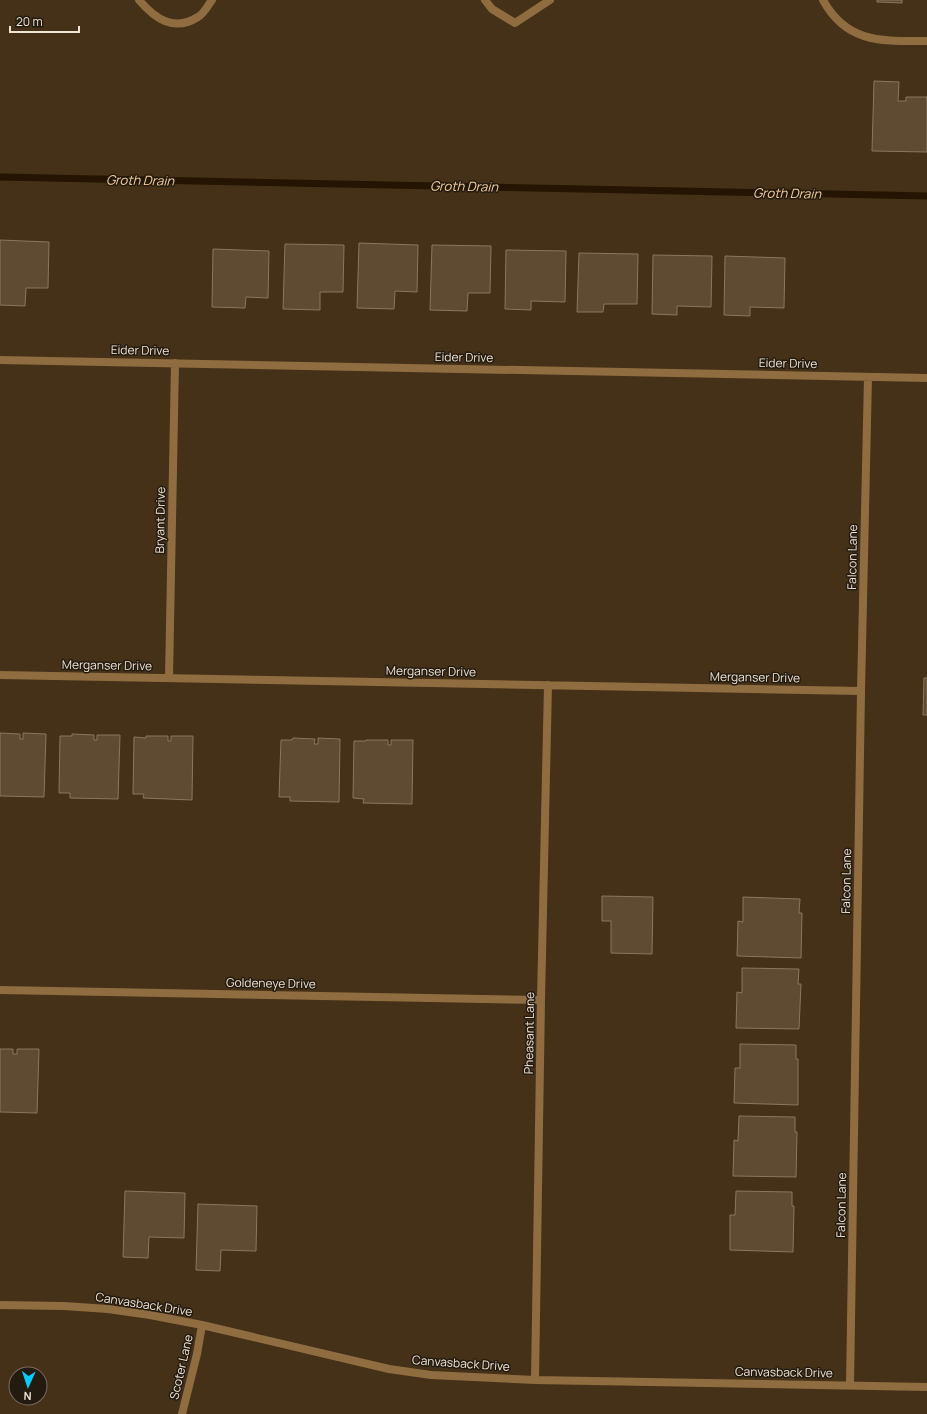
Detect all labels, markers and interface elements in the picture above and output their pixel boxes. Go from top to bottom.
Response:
scale bar [10,8,79,34]
text: 20 m [16,13,43,30]
water label: Groth Drain [106,170,175,190]
water label: Groth Drain [430,176,499,196]
water label: Groth Drain [753,183,822,203]
street label: Eider Drive [111,341,169,359]
street label: Eider Drive [435,348,493,366]
street label: Eider Drive [759,354,817,372]
street label: Bryant Drive [151,486,169,554]
street label: Falcon Lane [843,524,861,590]
street label: Merganser Drive [62,656,152,674]
street label: Merganser Drive [386,662,476,680]
street label: Merganser Drive [710,668,800,686]
street label: Falcon Lane [837,848,855,914]
street label: Goldeneye Drive [226,974,316,992]
street label: Pheasant Lane [520,992,538,1074]
street label: Falcon Lane [832,1172,850,1238]
street label: Canvasback Drive [94,1288,194,1320]
street label: Scoter Lane [165,1333,197,1401]
street label: Canvasback Drive [412,1351,510,1375]
street label: Canvasback Drive [735,1363,833,1381]
north arrow [8,1366,48,1406]
text: N [23,1389,32,1404]

